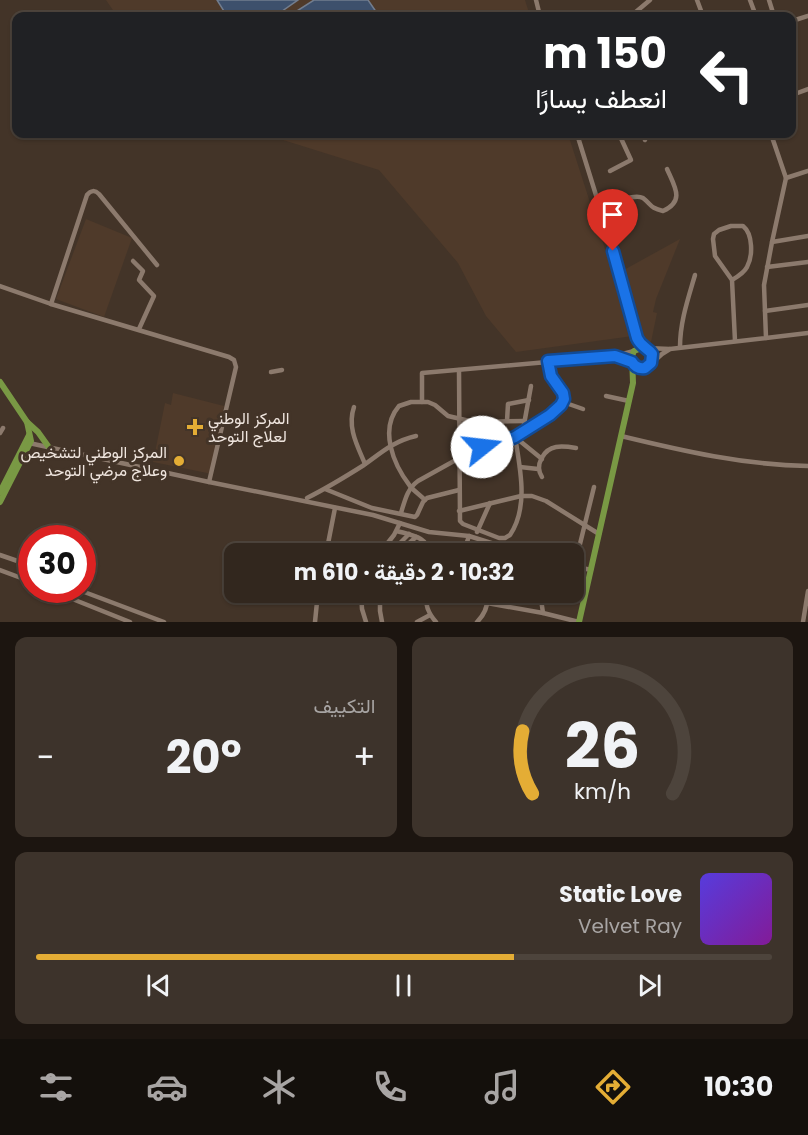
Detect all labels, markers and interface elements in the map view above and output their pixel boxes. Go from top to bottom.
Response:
text: 150 m [543,24,667,83]
icon: left [688,36,766,114]
text: انعطف يسارًا [535,80,667,117]
pin [587,189,638,251]
icon: arrive [596,198,629,231]
place label: المركز الوطني لعلاج التوحد [208,407,289,448]
position arrow [450,415,514,479]
marker: المركز الوطني لعلاج التوحد [186,418,204,436]
place label: المركز الوطني لتشخيص وعلاج مرضي التوحد [20,441,167,484]
marker: المركز الوطني لتشخيص وعلاج مرضي التوحد [172,454,186,468]
speed limit sign: 30 [18,525,96,603]
text: 10:32 · 2 دقيقة · 610 m [294,557,514,588]
text: التكييف [313,692,376,720]
text: 26 [565,702,640,790]
text: 20° [166,726,242,789]
text: − [36,734,54,781]
text: + [353,734,375,781]
text: km/h [574,776,631,807]
text: Static Love [559,879,682,910]
text: Velvet Ray [578,912,682,940]
icon: previous [142,969,175,1002]
icon: pause [387,969,420,1002]
icon: next [633,969,666,1002]
icon: filters [35,1066,77,1108]
icon: car [146,1066,188,1108]
icon: climate [258,1066,300,1108]
icon: phone [369,1066,411,1108]
icon: music [481,1066,523,1108]
icon: directions [592,1066,634,1108]
text: 10:30 [704,1068,773,1105]

